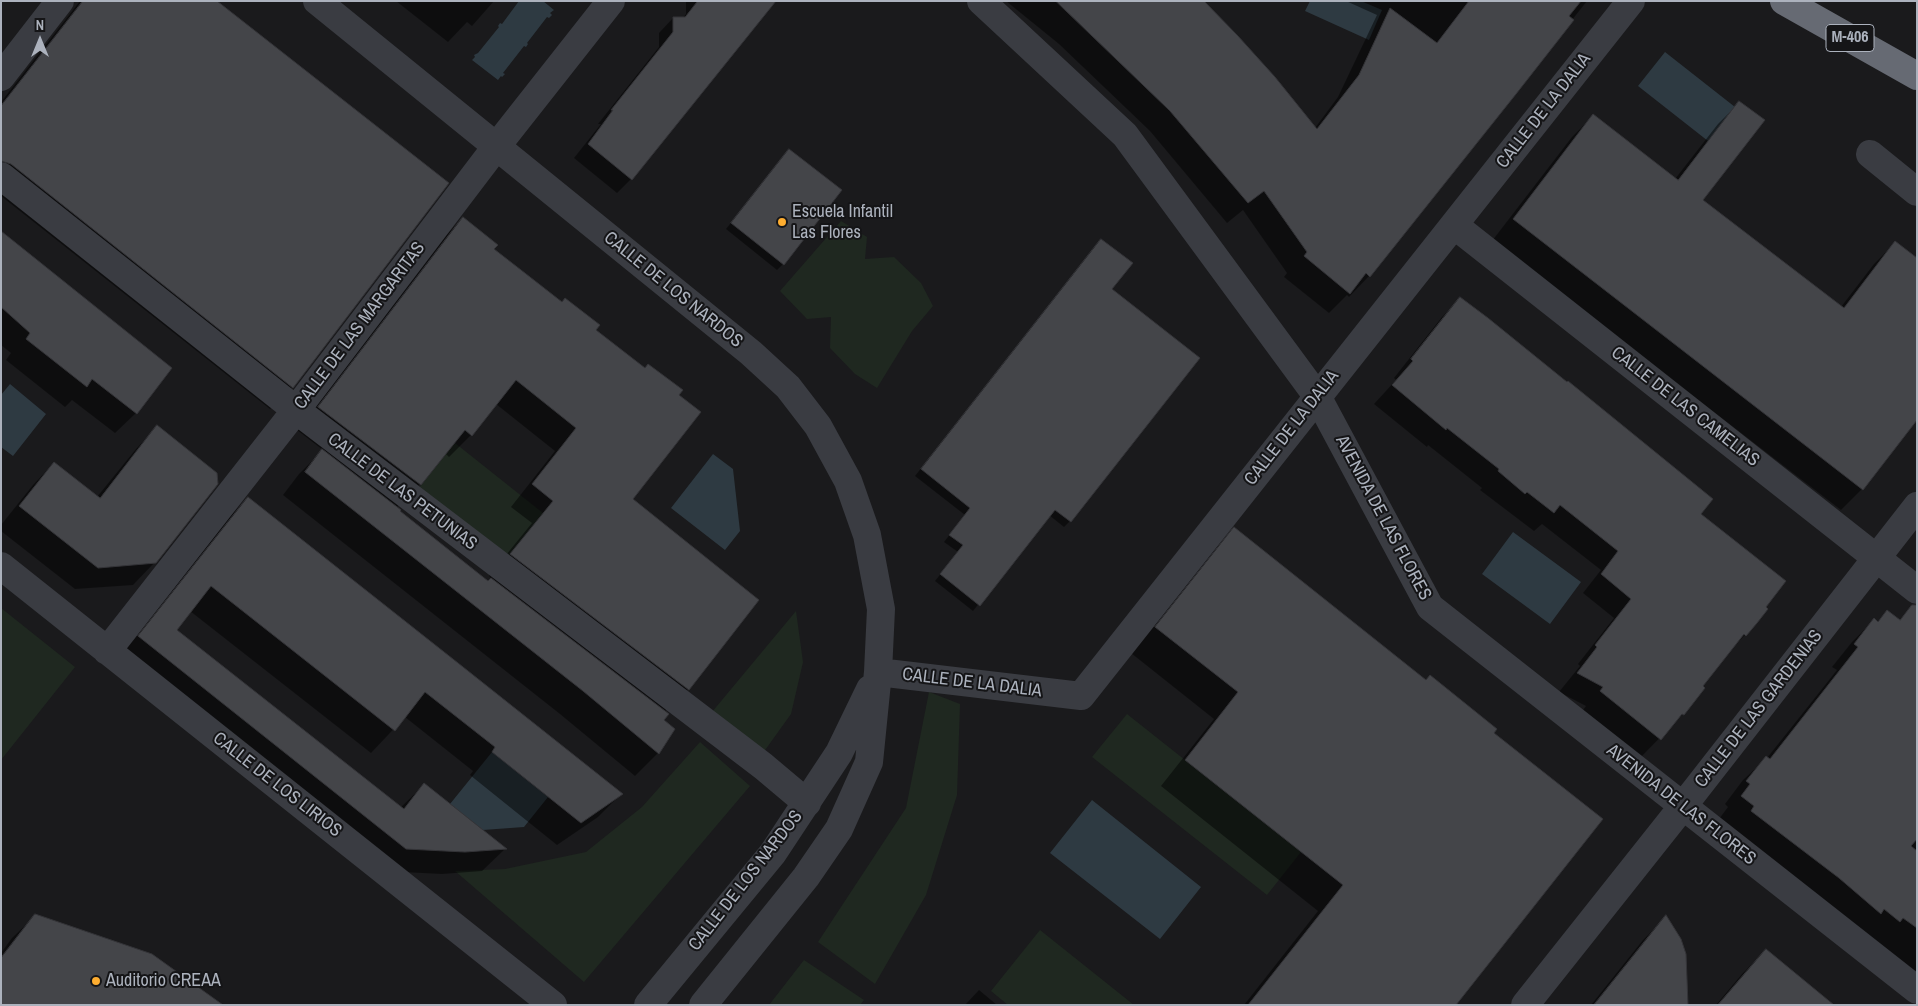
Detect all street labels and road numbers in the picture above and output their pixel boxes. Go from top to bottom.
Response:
road number: M-406 [1826,24,1874,52]
street label: CALLE DE LA DALIA [1492,49,1596,173]
street label: CALLE DE LOS NARDOS [599,227,747,353]
street label: CALLE DE LAS MARGARITAS [290,238,430,414]
street label: CALLE DE LAS CAMELIAS [1607,342,1763,472]
street label: CALLE DE LA DALIA [1240,366,1344,490]
street label: CALLE DE LAS PETUNIAS [323,429,481,555]
street label: AVENIDA DE LAS FLORES [1330,432,1436,604]
street label: CALLE DE LAS GARDENIAS [1691,626,1827,792]
street label: CALLE DE LA DALIA [901,664,1043,702]
street label: CALLE DE LOS LIRIOS [208,728,346,842]
street label: AVENIDA DE LAS FLORES [1602,740,1760,870]
street label: CALLE DE LOS NARDOS [684,806,808,956]

